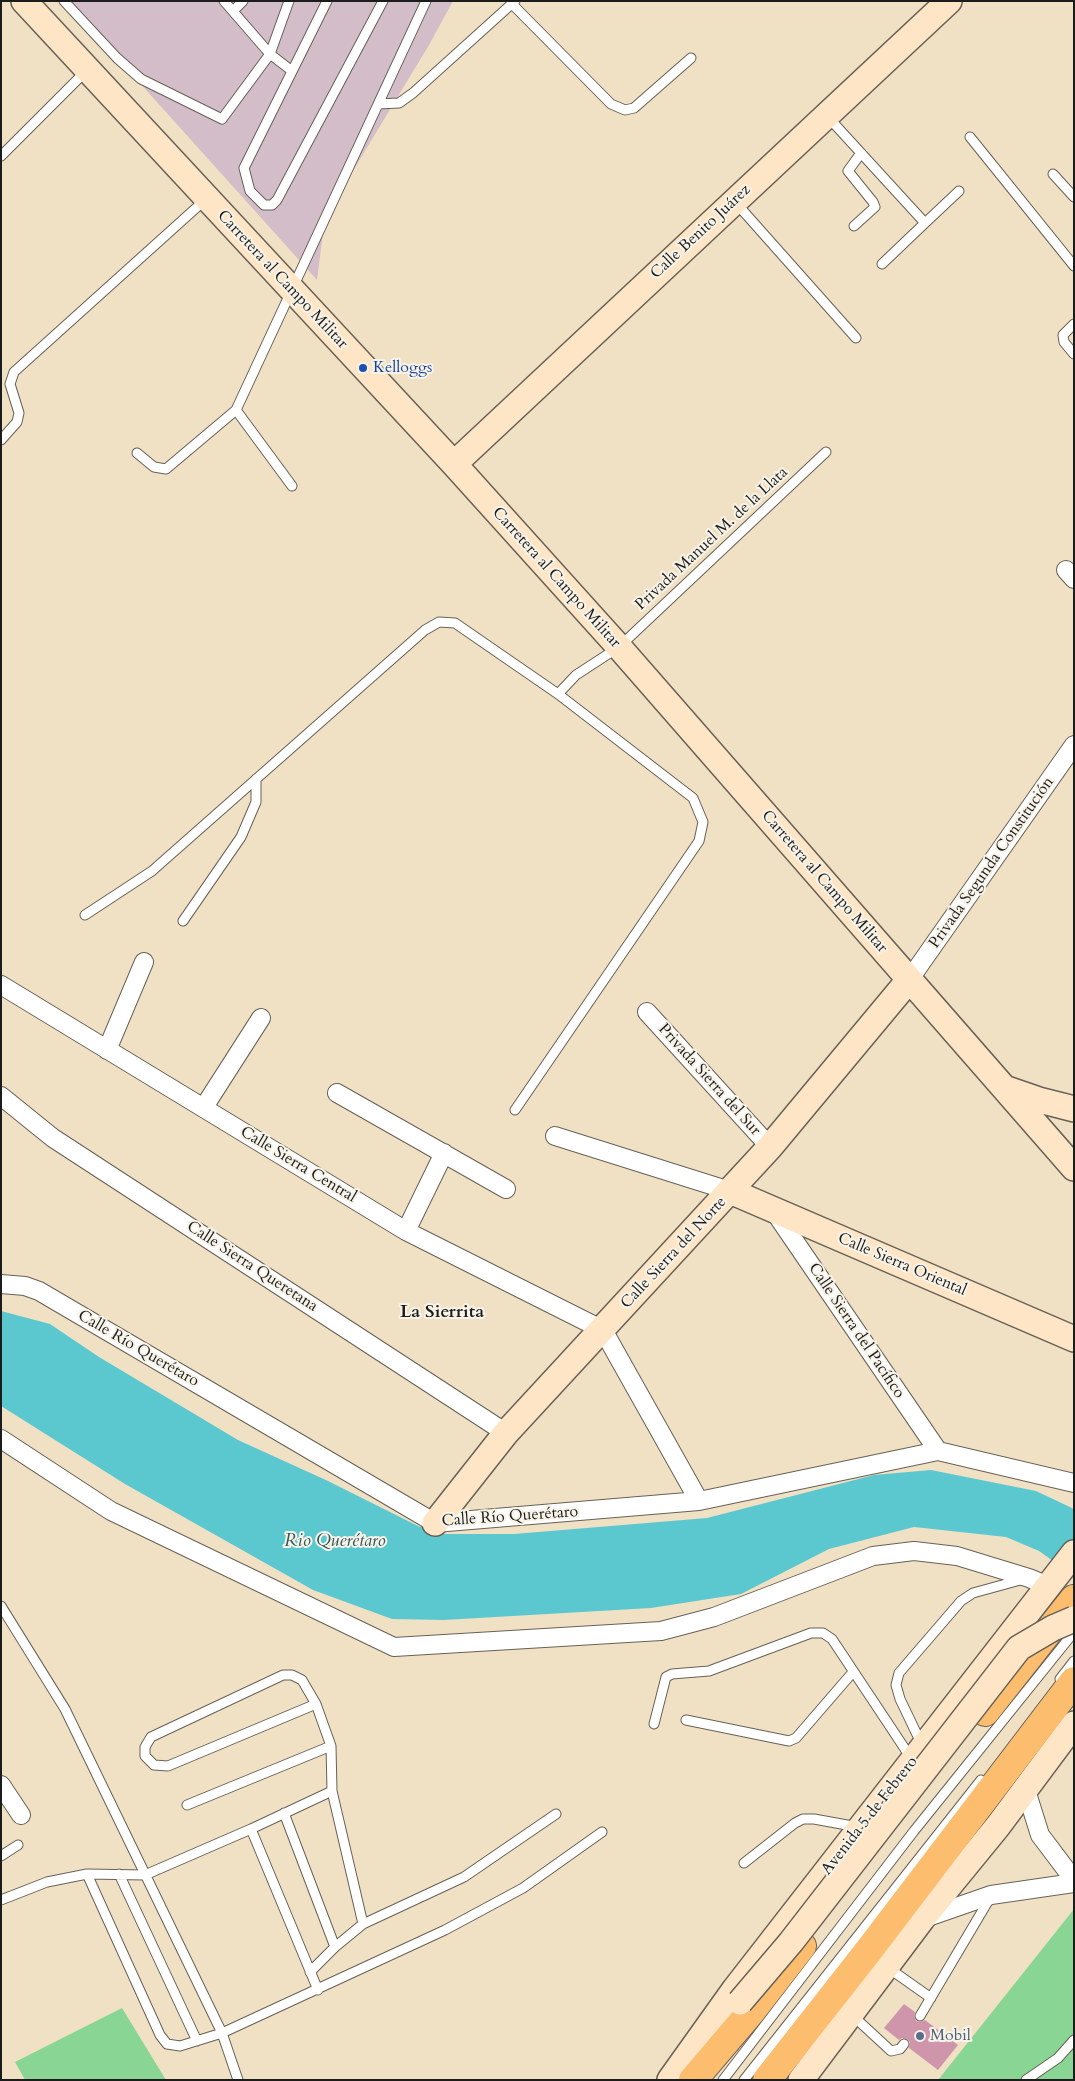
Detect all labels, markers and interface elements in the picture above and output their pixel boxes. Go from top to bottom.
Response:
street label: Calle Benito Juárez [647,181,755,283]
street label: Carretera al Campo Militar [213,207,351,353]
place label: Kelloggs [373,358,432,378]
marker: Kelloggs [357,362,369,374]
street label: Privada Manuel M. de la Llata [632,463,792,615]
street label: Carretera al Campo Militar [488,504,624,652]
street label: Privada Segunda Constitución [925,774,1059,952]
street label: Carretera al Campo Militar [757,807,891,957]
street label: Privada Sierra del Sur [654,1020,764,1140]
street label: Calle Sierra Central [236,1123,360,1207]
street label: Calle Sierra del Norte [617,1193,731,1313]
street label: Calle Sierra Queretana [183,1217,321,1317]
street label: Calle Sierra Oriental [835,1229,969,1301]
street label: Calle Sierra del Pacífico [804,1260,908,1402]
district label: La Sierrita [400,1302,484,1324]
street label: Calle Río Querétaro [74,1306,202,1392]
street label: Calle Río Querétaro [441,1503,579,1531]
water label: Rio Querétaro [284,1531,386,1553]
street label: Avenida 5 de Febrero [818,1753,922,1879]
place label: Mobil [930,2026,971,2046]
marker: Mobil [914,2030,926,2042]

